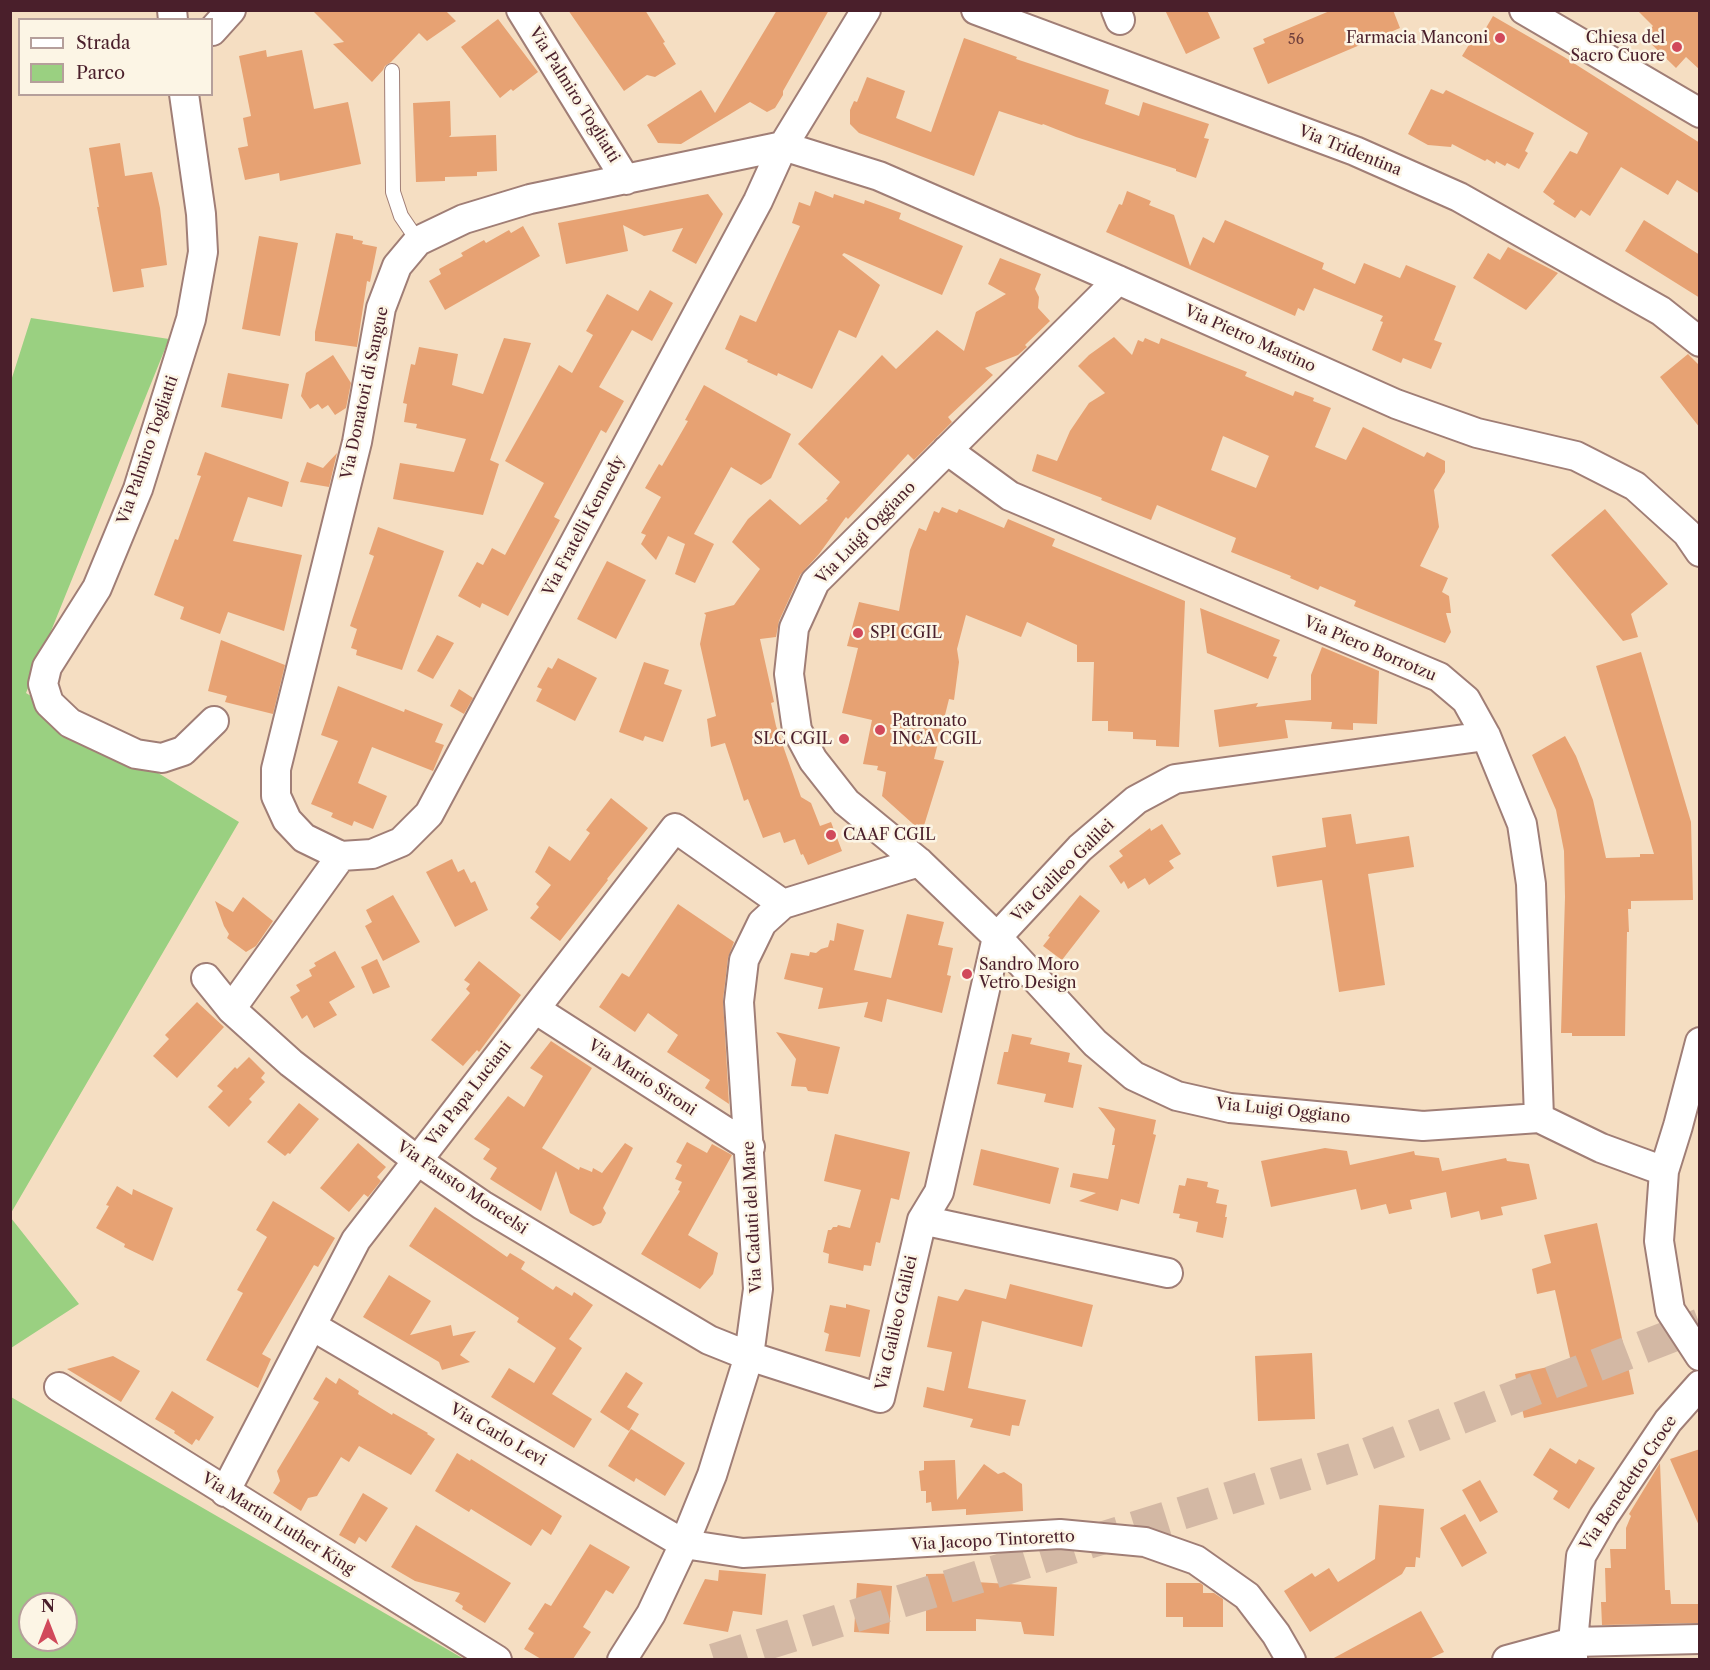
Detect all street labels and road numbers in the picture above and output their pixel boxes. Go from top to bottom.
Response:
street label: Via Palmiro Togliatti [525,24,623,166]
street label: Via Tridentina [1296,122,1404,180]
street label: Via Pietro Mastino [1181,301,1319,377]
street label: Via Donatori di Sangue [337,305,393,481]
street label: Via Palmiro Togliatti [114,373,182,527]
street label: Via Fratelli Kennedy [539,452,629,600]
street label: Via Luigi Oggiano [812,478,920,588]
street label: Via Piero Borrotzu [1301,612,1439,686]
street label: Via Galileo Galilei [1008,816,1118,926]
street label: Via Mario Sironi [584,1036,700,1120]
street label: Via Papa Luciani [422,1038,516,1150]
street label: Via Luigi Oggiano [1215,1094,1351,1128]
street label: Via Fausto Moncelsi [393,1137,531,1239]
street label: Via Caduti del Mare [739,1141,767,1293]
street label: Via Galileo Galilei [872,1254,922,1392]
street label: Via Carlo Levi [446,1400,550,1470]
street label: Via Benedetto Croce [1577,1412,1681,1554]
street label: Via Martin Luther King [198,1469,358,1579]
street label: Via Jacopo Tintoretto [911,1527,1075,1555]

